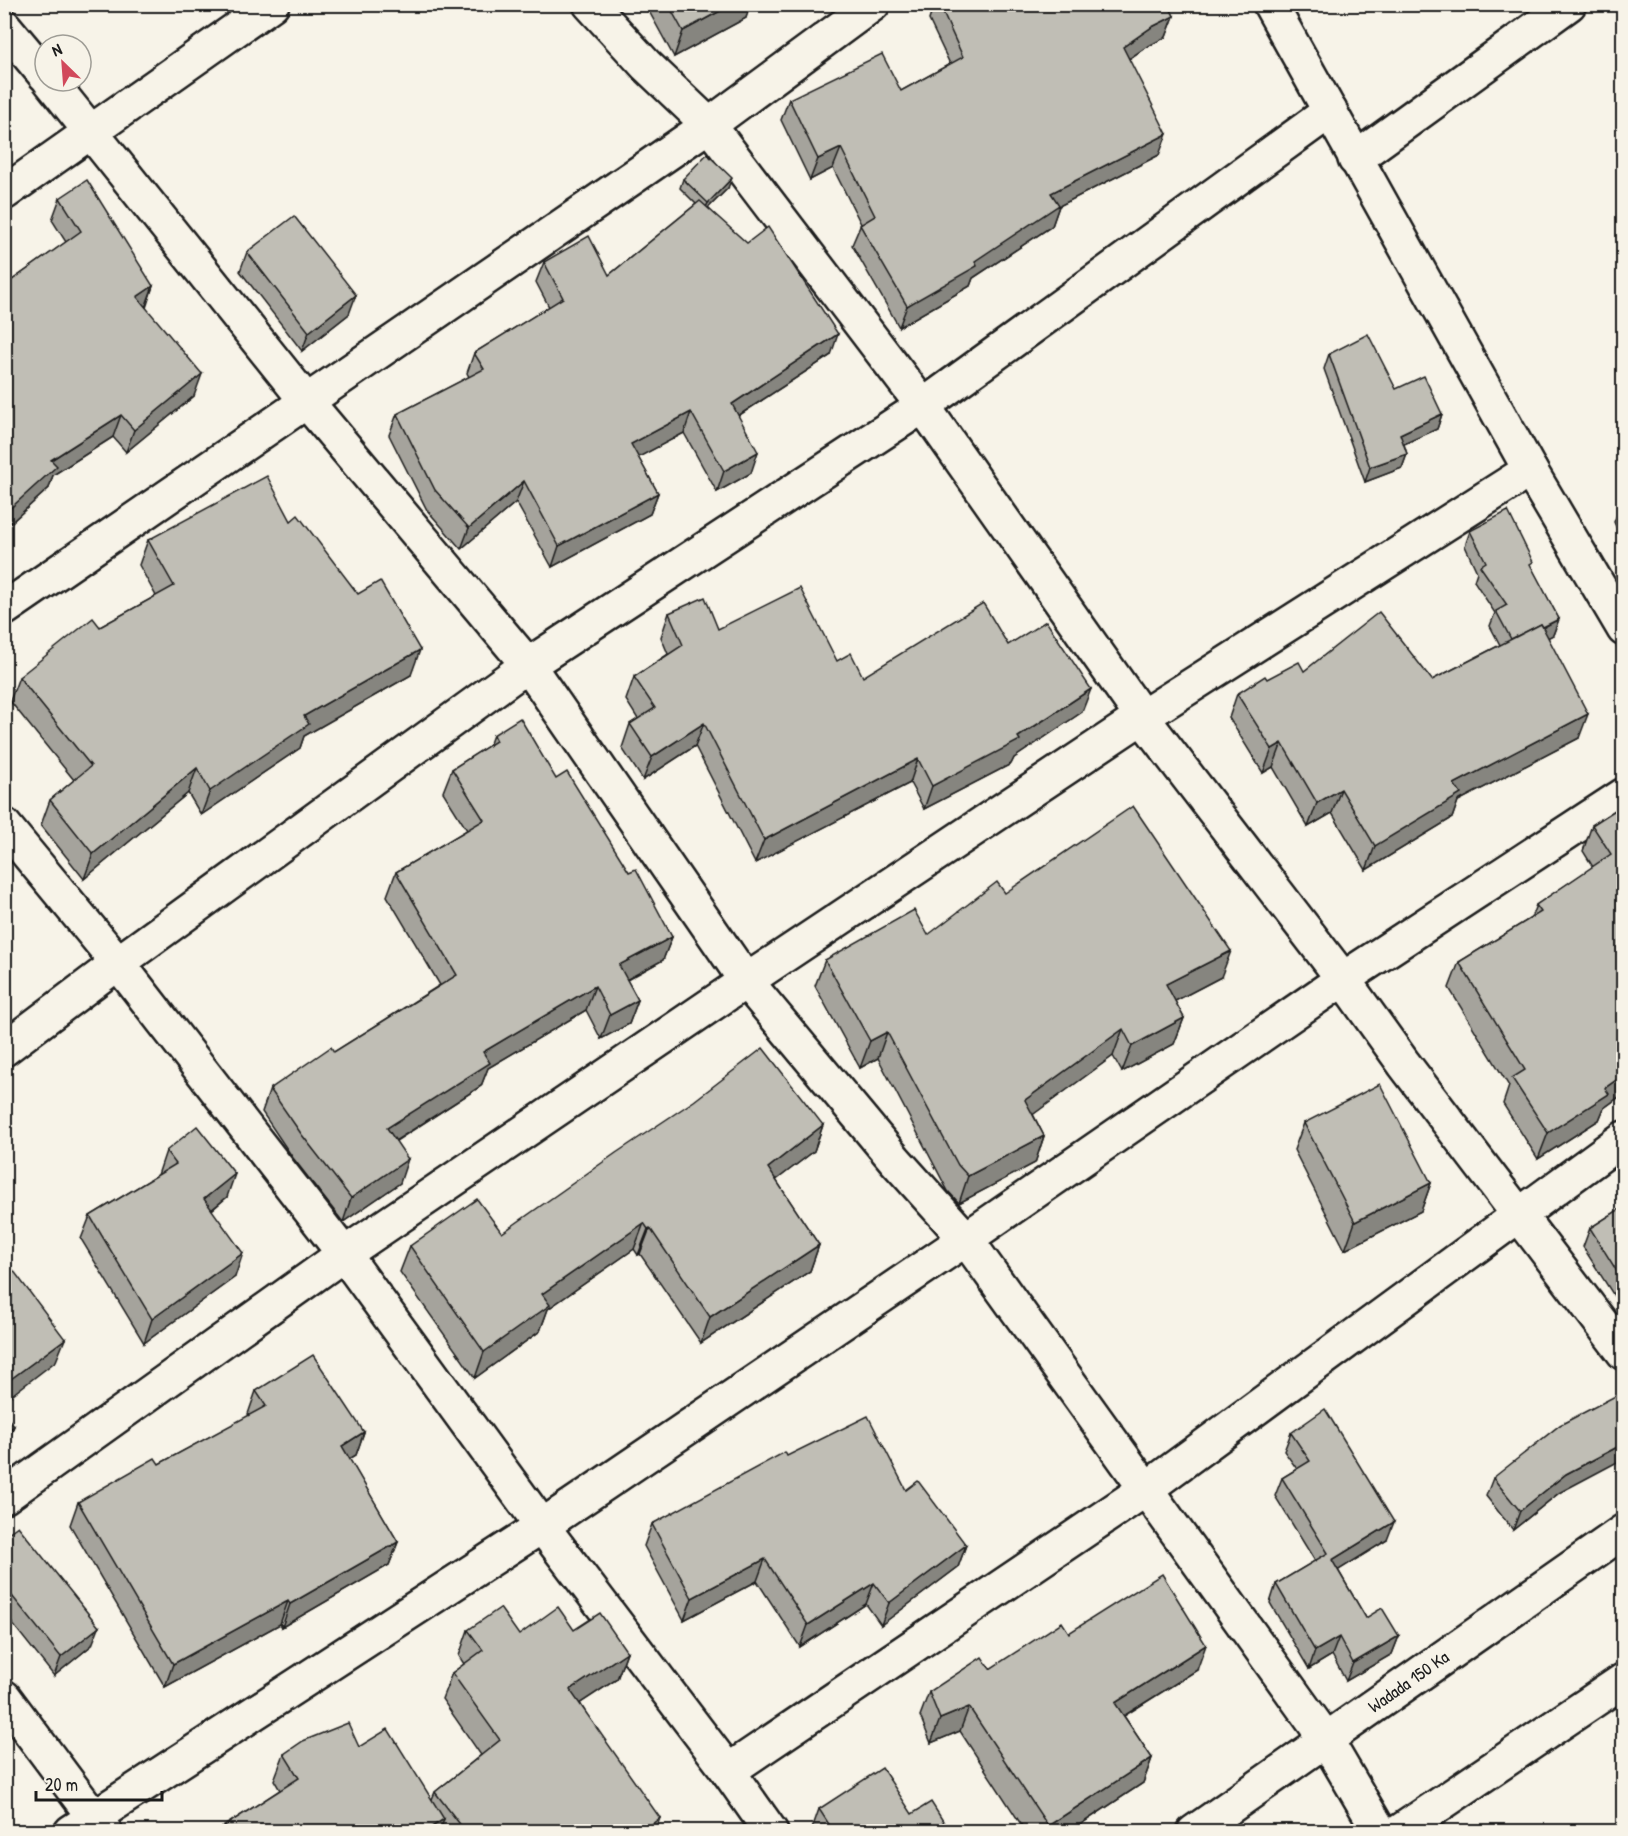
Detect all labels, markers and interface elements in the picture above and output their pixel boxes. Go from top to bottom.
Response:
north arrow [33,33,93,93]
text: N [48,37,66,61]
street label: Wadada 150 Ka [1363,1644,1454,1718]
scale bar [36,1764,162,1802]
text: 20 m [45,1772,78,1797]

